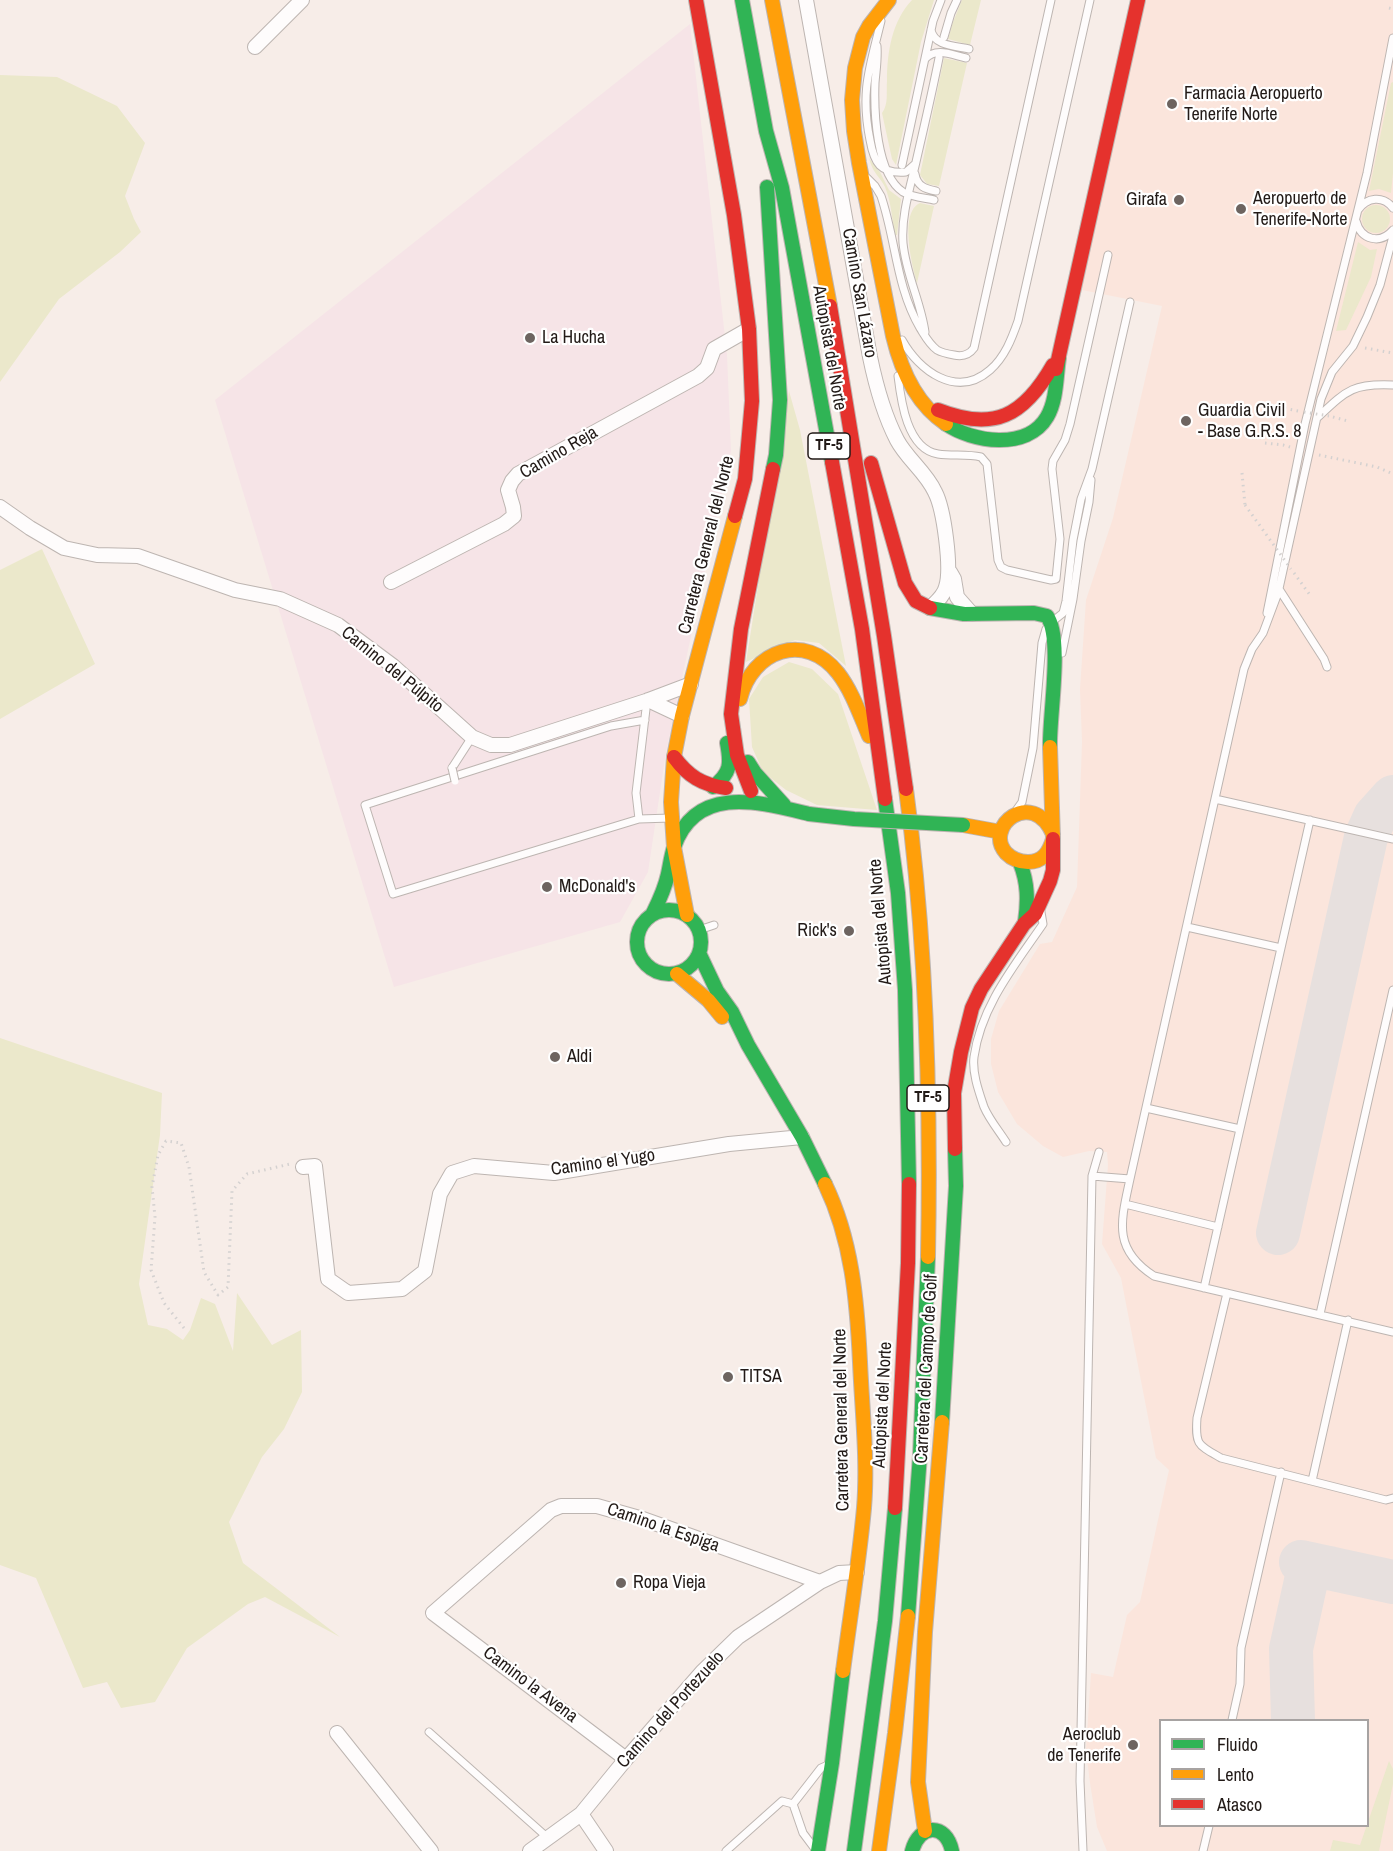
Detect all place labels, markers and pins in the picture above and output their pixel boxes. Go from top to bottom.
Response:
place label: Farmacia Aeropuerto Tenerife Norte [1184,83,1323,125]
marker: Farmacia Aeropuerto Tenerife Norte [1165,97,1179,111]
place label: Aeropuerto de Tenerife-Norte [1253,188,1347,230]
place label: Girafa [1126,189,1167,211]
marker: Girafa [1172,193,1186,207]
marker: Aeropuerto de Tenerife-Norte [1234,202,1248,216]
place label: La Hucha [542,327,605,349]
marker: La Hucha [523,331,537,345]
place label: Guardia Civil - Base G.R.S. 8 [1198,400,1301,442]
marker: Guardia Civil - Base G.R.S. 8 [1179,414,1193,428]
place label: McDonald's [559,876,636,898]
marker: McDonald's [540,880,554,894]
place label: Rick's [797,920,837,942]
marker: Rick's [842,924,856,938]
place label: Aldi [567,1046,592,1068]
marker: Aldi [548,1050,562,1064]
place label: TITSA [740,1366,782,1388]
marker: TITSA [721,1370,735,1384]
place label: Ropa Vieja [633,1572,706,1594]
marker: Ropa Vieja [614,1576,628,1590]
place label: Aeroclub de Tenerife [1047,1724,1121,1766]
marker: Aeroclub de Tenerife [1126,1738,1140,1752]

